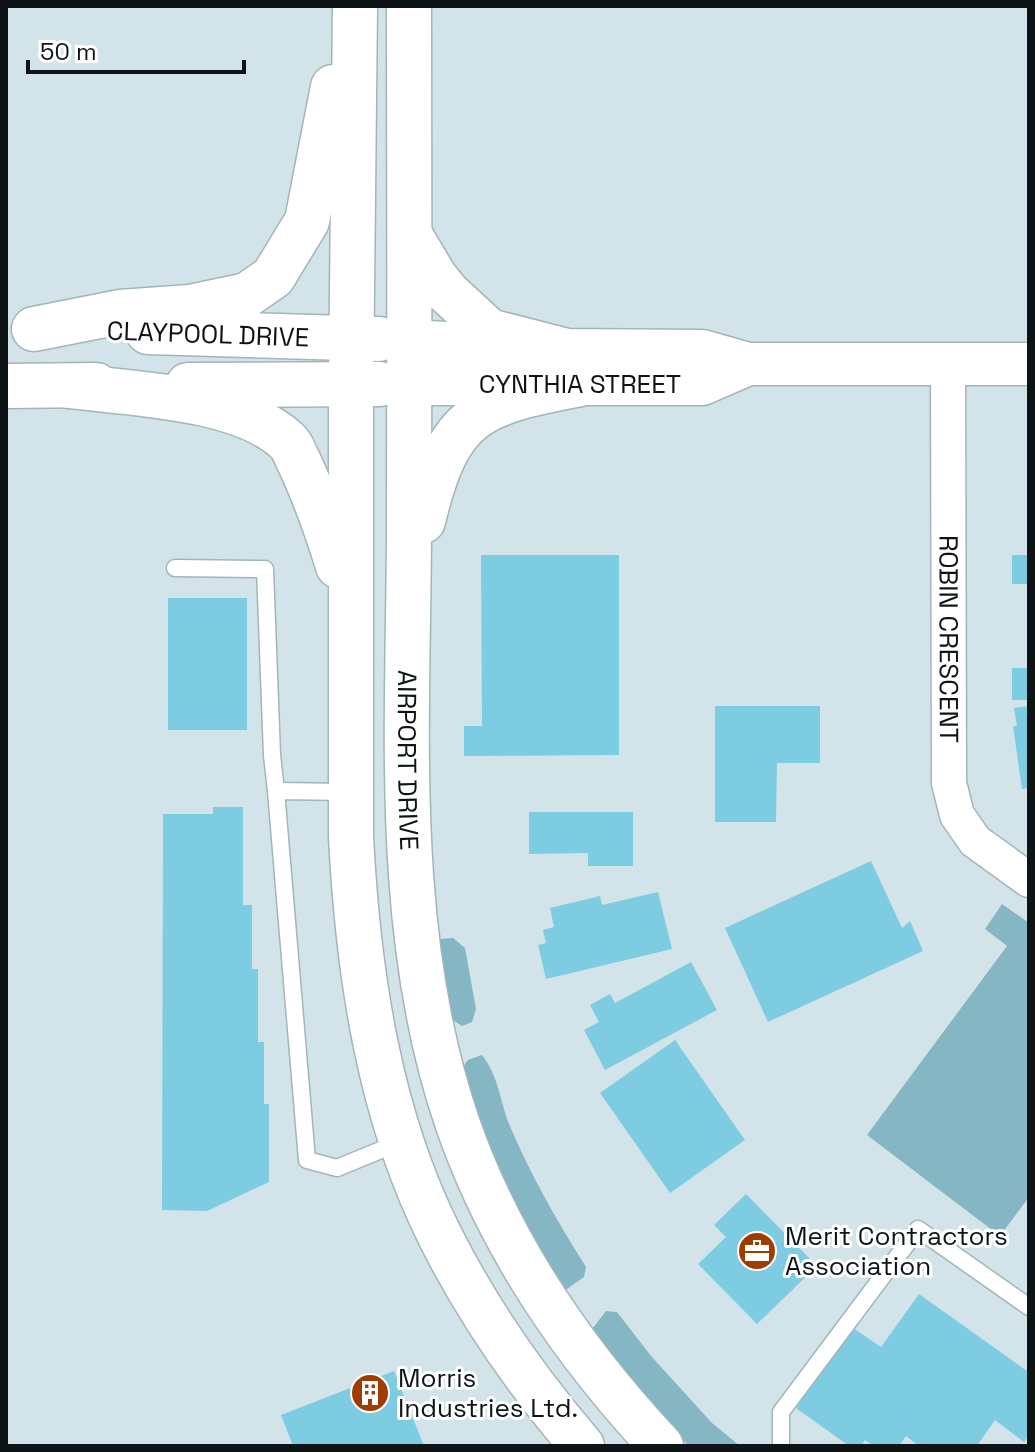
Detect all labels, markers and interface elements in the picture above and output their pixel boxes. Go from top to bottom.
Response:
scale bar [28,24,244,74]
text: 50 m [40,36,97,67]
street label: CLAYPOOL DRIVE [106,313,310,355]
street label: CYNTHIA STREET [479,367,681,401]
street label: ROBIN CRESCENT [931,535,966,743]
street label: AIRPORT DRIVE [390,670,426,851]
place label: Merit Contractors Association [785,1219,1008,1283]
office icon: Merit Contractors Association [736,1230,778,1272]
place label: Morris Industries Ltd. [398,1361,578,1425]
building icon: Morris Industries Ltd. [349,1372,391,1414]

